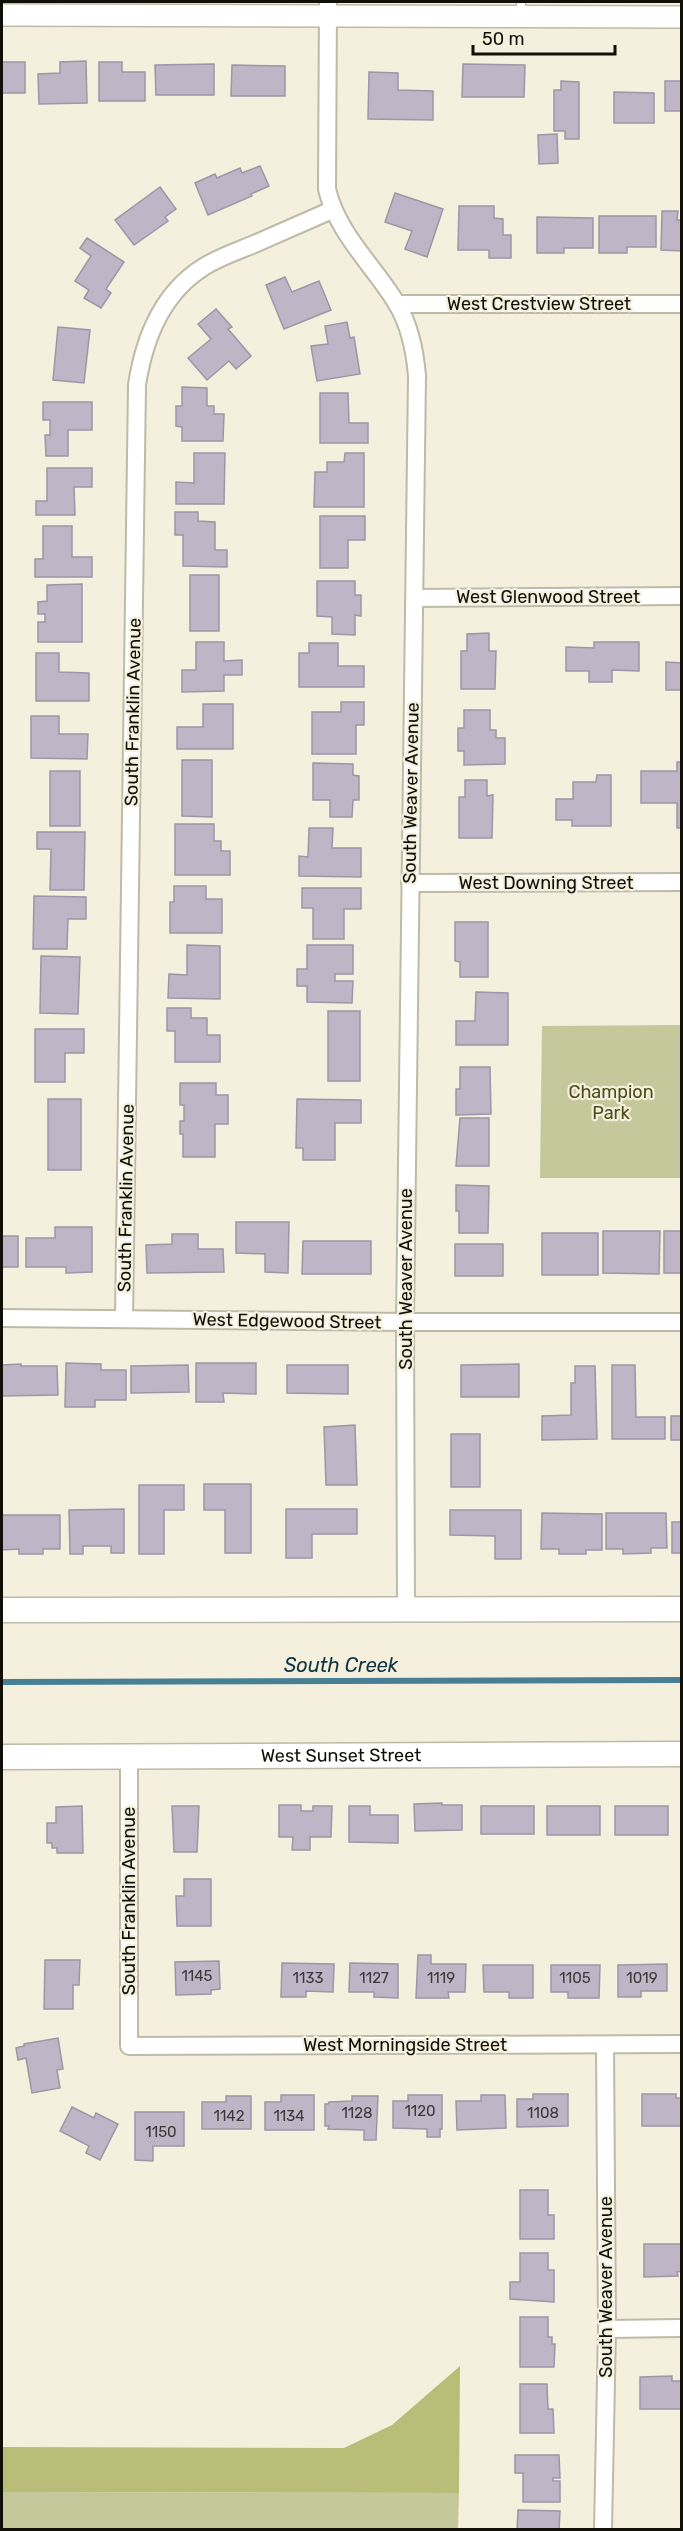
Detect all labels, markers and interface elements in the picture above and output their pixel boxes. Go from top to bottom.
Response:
scale bar [473,18,616,56]
text: 50 m [482,28,525,50]
street label: West Crestview Street [447,293,631,315]
street label: West Glenwood Street [456,586,640,608]
street label: South Franklin Avenue [120,618,146,806]
street label: South Weaver Avenue [398,702,424,884]
street label: West Downing Street [458,872,634,894]
park label: Champion Park [568,1081,654,1124]
street label: South Franklin Avenue [113,1104,139,1292]
street label: South Weaver Avenue [395,1188,417,1370]
street label: West Edgewood Street [192,1308,382,1334]
water label: South Creek [284,1653,399,1677]
street label: West Sunset Street [261,1744,421,1767]
street label: South Franklin Avenue [118,1807,140,1995]
house number: 1145 [181,1967,213,1985]
house number: 1133 [293,1969,323,1987]
house number: 1127 [359,1969,389,1987]
house number: 1119 [427,1969,455,1987]
house number: 1105 [559,1969,591,1987]
house number: 1019 [626,1969,658,1987]
street label: West Morningside Street [303,2034,507,2056]
house number: 1120 [404,2102,436,2120]
house number: 1128 [341,2104,373,2122]
house number: 1108 [527,2104,559,2122]
house number: 1142 [214,2107,245,2125]
house number: 1134 [273,2107,305,2125]
house number: 1150 [145,2123,177,2141]
street label: South Weaver Avenue [595,2196,617,2378]

